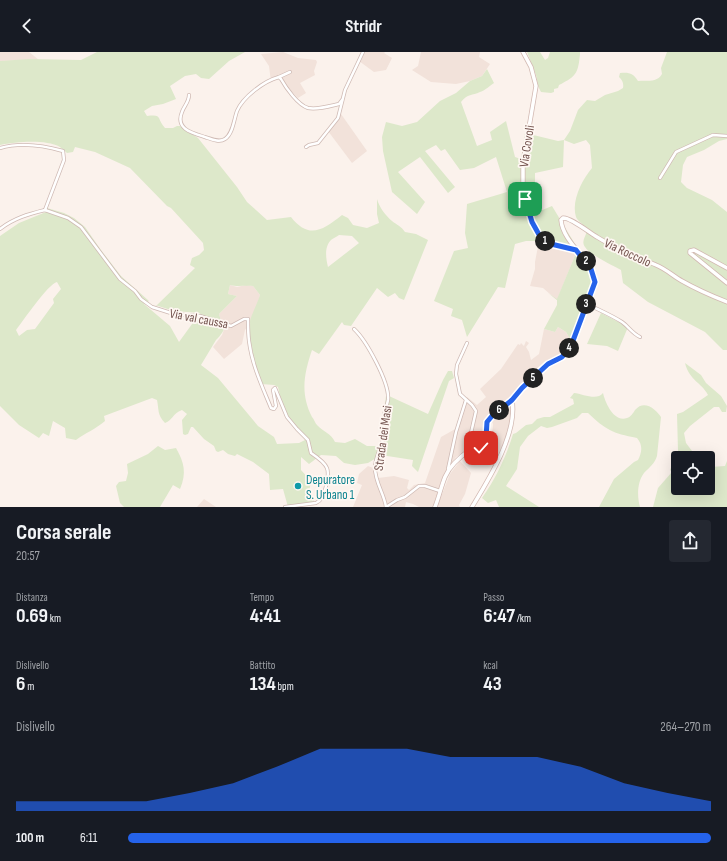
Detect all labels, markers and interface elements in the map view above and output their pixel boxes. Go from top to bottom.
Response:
icon: back [16,15,38,37]
icon: search [689,15,711,37]
text: Stridr [345,16,382,37]
street label: Via Covoli [516,124,538,168]
pin [508,182,542,216]
icon: arrive [514,188,536,210]
pin: 1 [535,231,555,251]
text: 1 [543,234,547,247]
street label: Via Roccolo [601,235,654,271]
pin: 2 [576,251,596,271]
text: 2 [584,254,588,267]
pin: 3 [576,294,596,314]
text: 3 [584,297,588,310]
street label: Via val caussa [168,305,229,332]
pin: 4 [559,338,579,358]
text: 4 [566,341,572,354]
pin: 5 [523,368,543,388]
text: 5 [531,371,535,384]
pin: 6 [489,400,509,420]
text: 6 [496,403,502,416]
street label: Strada dei Masi [371,405,395,472]
pin [464,431,498,465]
icon: check [470,437,492,459]
map controls [671,451,715,495]
button: locate [671,451,715,495]
place label: Depuratore S. Urbano 1 [306,472,355,503]
marker: Depuratore S. Urbano 1 [293,481,303,491]
text: Corsa serale [16,519,111,546]
button: share [669,520,711,562]
text: 20:57 [16,548,40,564]
text: Distanza [16,591,48,604]
text: Tempo [250,591,274,604]
text: Passo [483,591,504,604]
text: 0.69 [16,604,48,628]
text: 4:41 [250,604,281,628]
text: 6:47 [483,604,515,628]
text: km [48,612,61,625]
text: /km [515,612,531,625]
text: Dislivello [16,659,49,672]
text: Battito [250,659,275,672]
text: kcal [483,659,498,672]
text: 6 [16,672,25,696]
text: 134 [250,672,276,696]
text: 43 [483,672,502,696]
text: m [25,680,34,693]
text: bpm [276,680,294,693]
text: Dislivello [16,719,55,735]
text: 264–270 m [660,719,711,735]
text: 100 m [16,830,44,846]
text: 6:11 [80,830,97,846]

